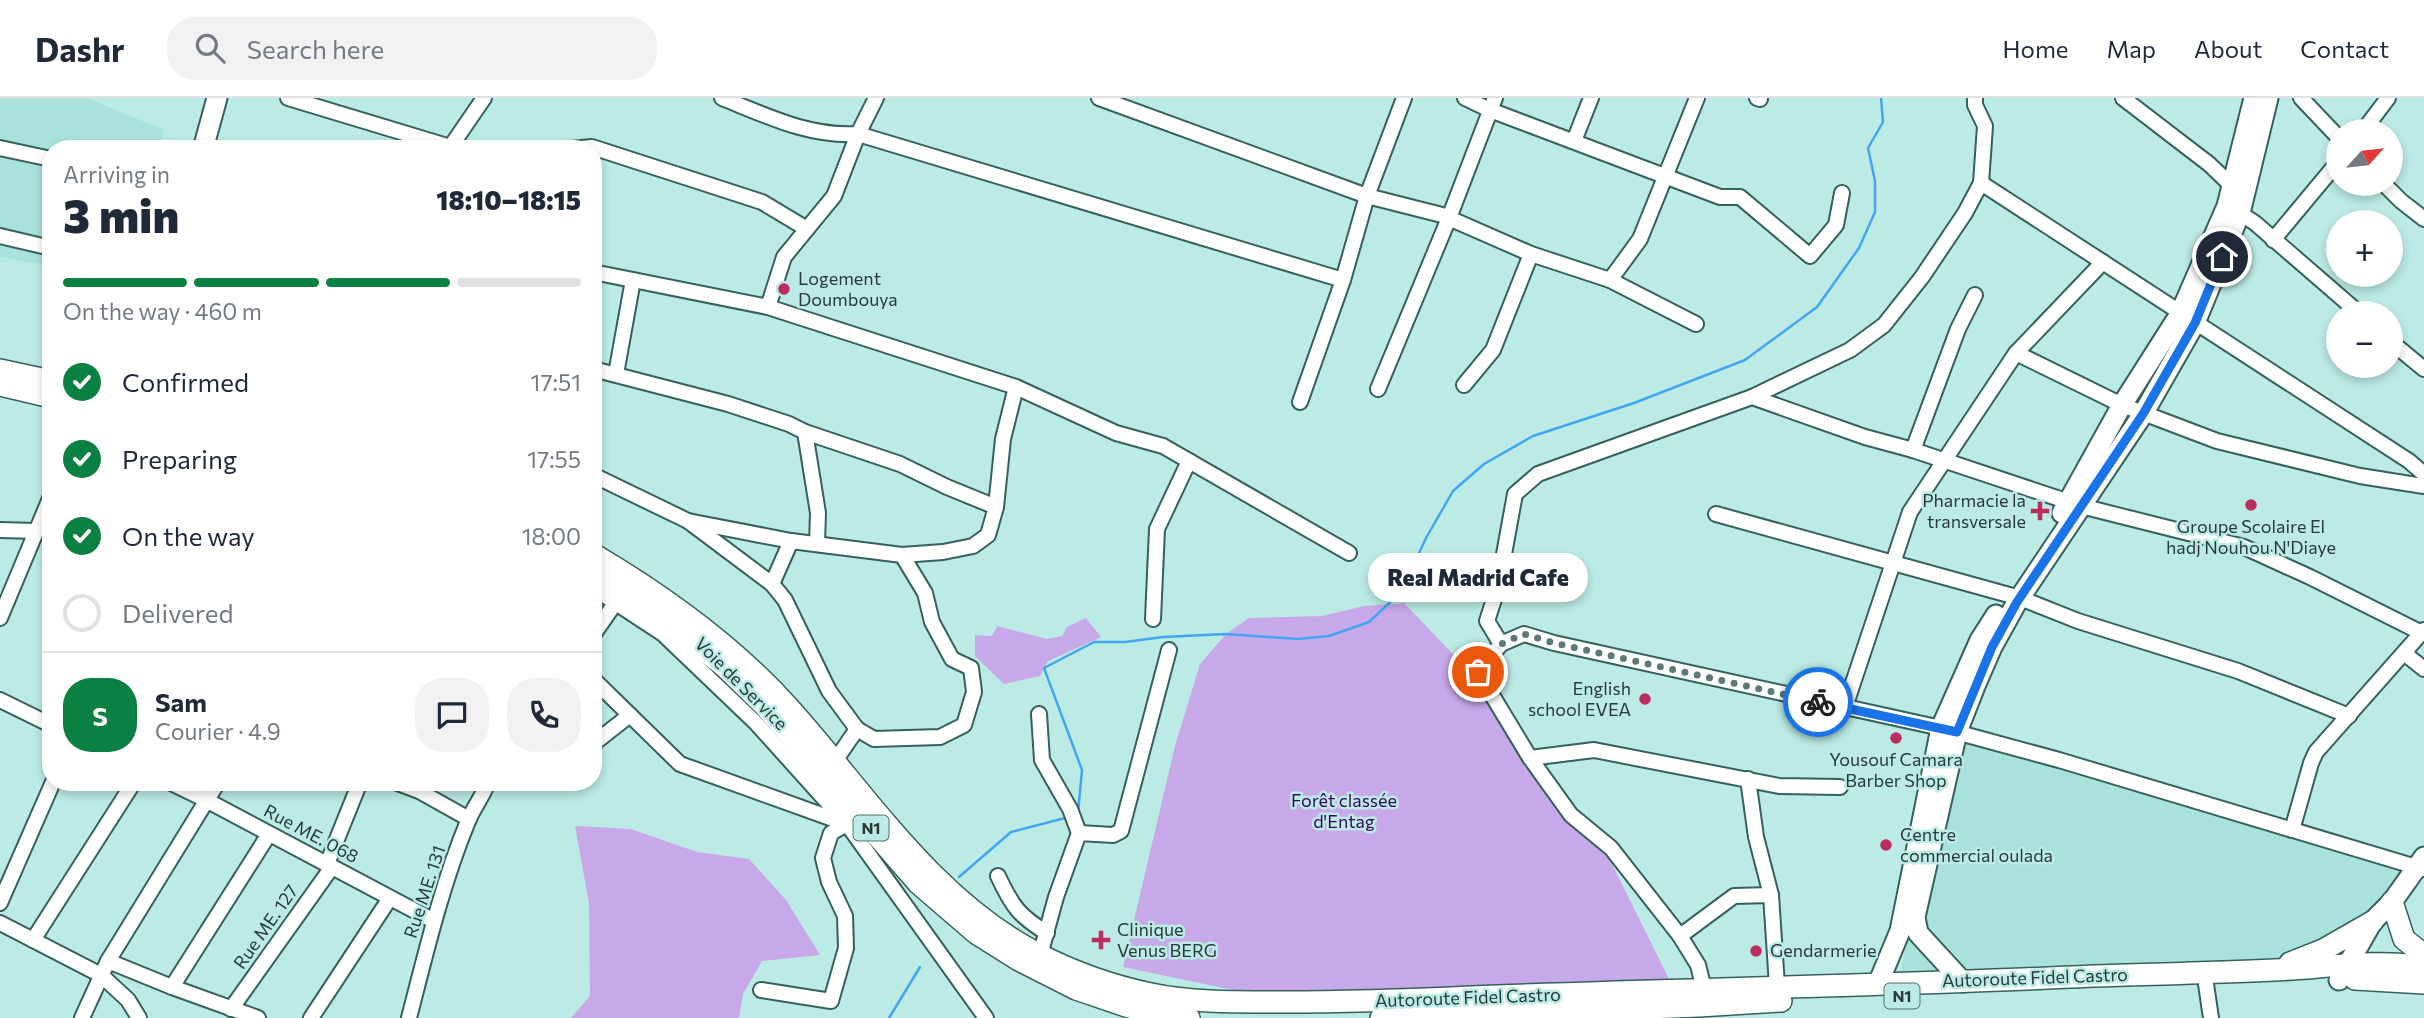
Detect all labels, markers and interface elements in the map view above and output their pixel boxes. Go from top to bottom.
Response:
search box [167,17,657,80]
text: Dashr [35,28,125,69]
icon: search [191,29,229,67]
text: Search here [247,33,384,64]
text: Home [2003,34,2069,63]
text: Map [2107,34,2156,63]
text: About [2194,34,2262,63]
text: Contact [2300,34,2389,63]
north arrow [2326,119,2403,196]
map controls [2326,119,2403,378]
text: Arriving in [63,160,170,188]
text: 18:10–18:15 [436,184,581,215]
text: 3 min [63,186,179,242]
button: + [2326,210,2403,287]
pin [2192,227,2252,287]
icon: home [2203,238,2241,276]
place label: Logement Doumbouya [798,267,898,310]
marker: Logement Doumbouya [776,281,792,297]
text: On the way · 460 m [63,297,262,325]
button: − [2326,301,2403,378]
icon: check [63,363,101,401]
text: Confirmed [122,366,249,397]
text: 17:51 [531,368,581,396]
icon: check [63,440,101,478]
text: Preparing [122,443,237,474]
text: 17:55 [527,445,581,473]
place label: Pharmacie la transversale [1922,489,2026,532]
marker: Groupe Scolaire El hadj Nouhou N'Diaye [2243,497,2259,513]
marker: Pharmacie la transversale [2032,503,2048,519]
place label: Groupe Scolaire El hadj Nouhou N'Diaye [2166,515,2336,558]
icon: check [63,517,101,555]
text: On the way [122,520,255,551]
text: 18:00 [522,522,581,550]
callout: Real Madrid Cafe [1368,553,1588,602]
text: Real Madrid Cafe [1387,563,1569,591]
text: Delivered [122,597,233,628]
street label: Voie de Service [691,632,793,734]
pin [1448,642,1508,702]
icon: bag [1459,653,1497,691]
courier [1783,667,1853,737]
place label: English school EVEA [1528,677,1631,720]
button: chat [415,678,489,752]
button: phone [507,678,581,752]
icon: bike [1799,683,1837,721]
text: Sam [155,686,207,717]
marker: English school EVEA [1637,691,1653,707]
text: S [92,700,108,731]
text: Courier · 4.9 [155,717,281,745]
marker: Yousouf Camara Barber Shop [1888,730,1904,746]
place label: Yousouf Camara Barber Shop [1829,748,1963,791]
park label: Forêt classée d'Entag [1291,789,1397,832]
street label: Rue ME. 068 [260,799,363,867]
road number: N1 [854,816,888,841]
place label: Centre commercial oulada [1900,823,2053,866]
marker: Centre commercial oulada [1878,837,1894,853]
street label: Rue ME. 131 [399,843,449,941]
street label: Rue ME. 127 [228,880,302,973]
place label: Clinique Venus BERG [1117,918,1217,961]
marker: Clinique Venus BERG [1091,930,1111,950]
place label: Gendarmerie [1770,939,1877,961]
marker: Gendarmerie [1748,943,1764,959]
street label: Autoroute Fidel Castro [1942,963,2128,991]
street label: Autoroute Fidel Castro [1375,983,1561,1011]
road number: N1 [1884,983,1920,1008]

